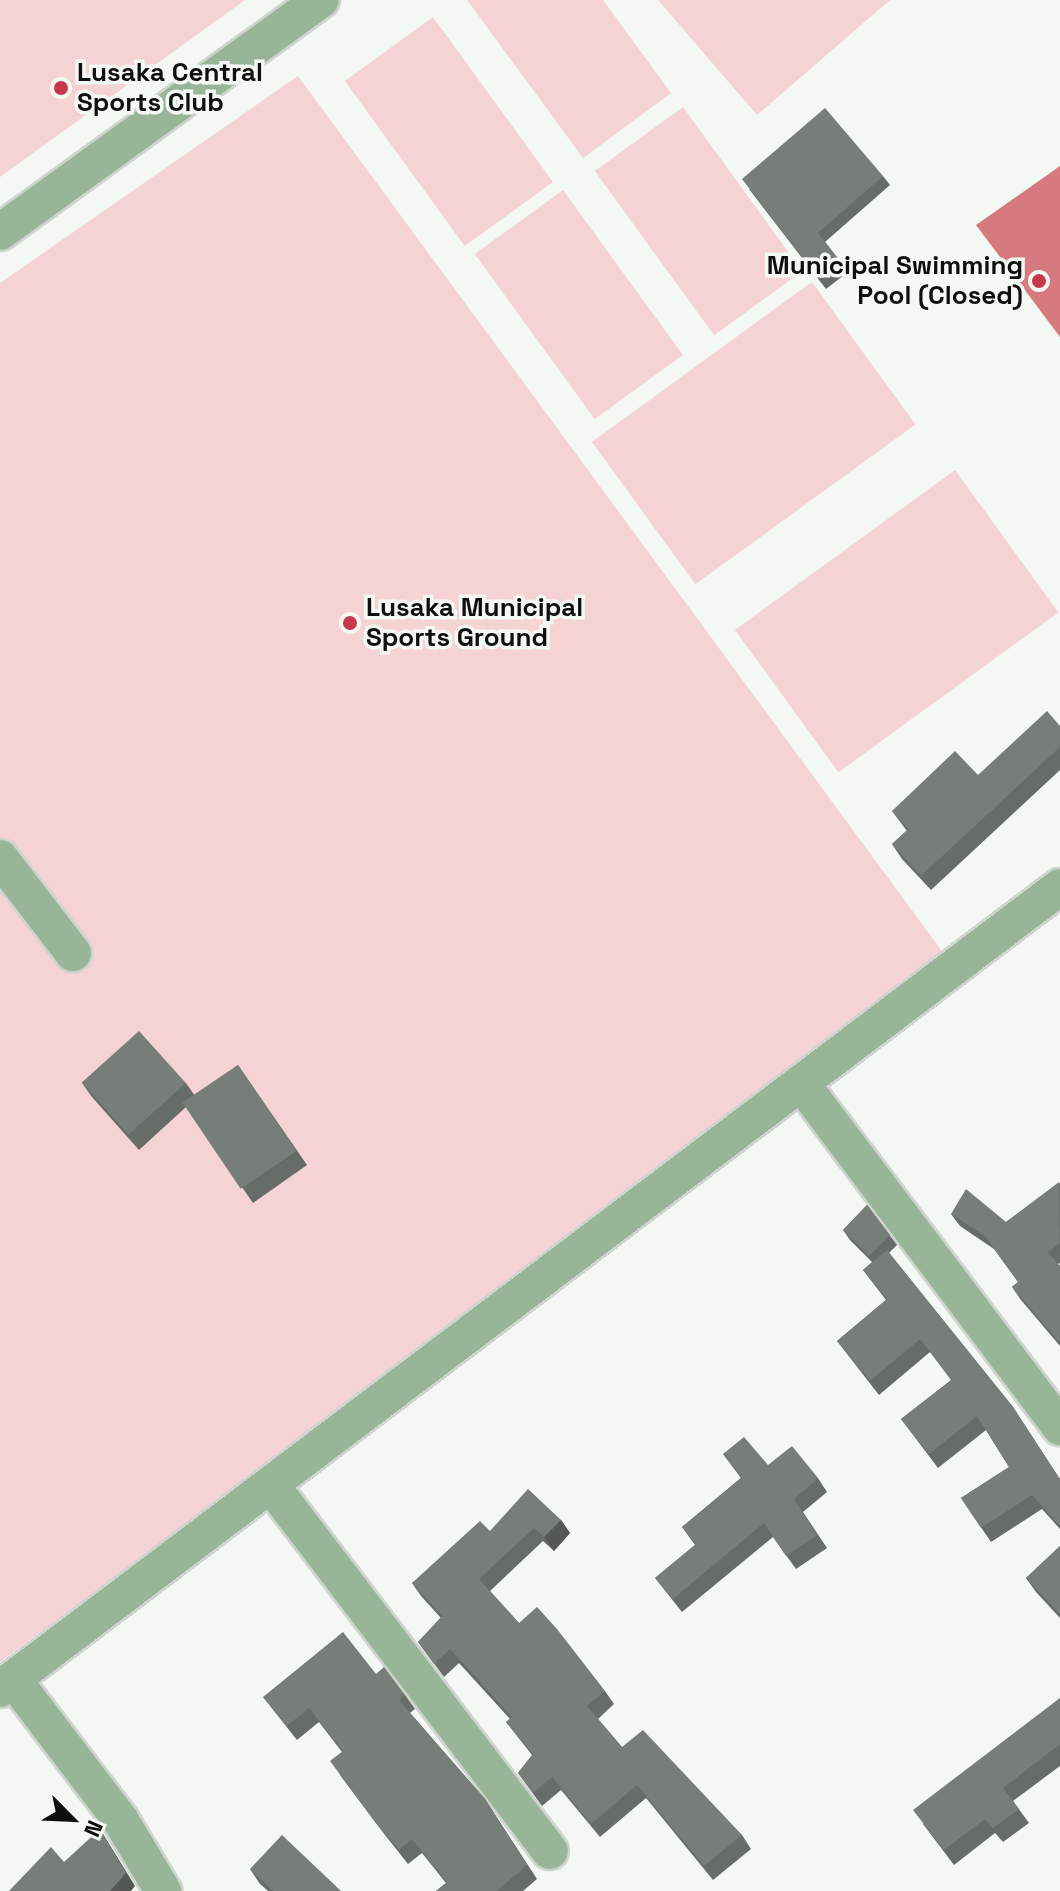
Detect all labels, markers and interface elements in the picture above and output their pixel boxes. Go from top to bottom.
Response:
place label: Lusaka Central Sports Club [77,57,263,118]
marker: Lusaka Central Sports Club [52,79,70,97]
place label: Municipal Swimming Pool (Closed) [767,250,1023,312]
marker: Municipal Swimming Pool (Closed) [1030,272,1048,290]
place label: Lusaka Municipal Sports Ground [366,592,583,654]
marker: Lusaka Municipal Sports Ground [341,614,359,632]
north arrow [32,1779,112,1859]
text: N [78,1816,110,1841]

